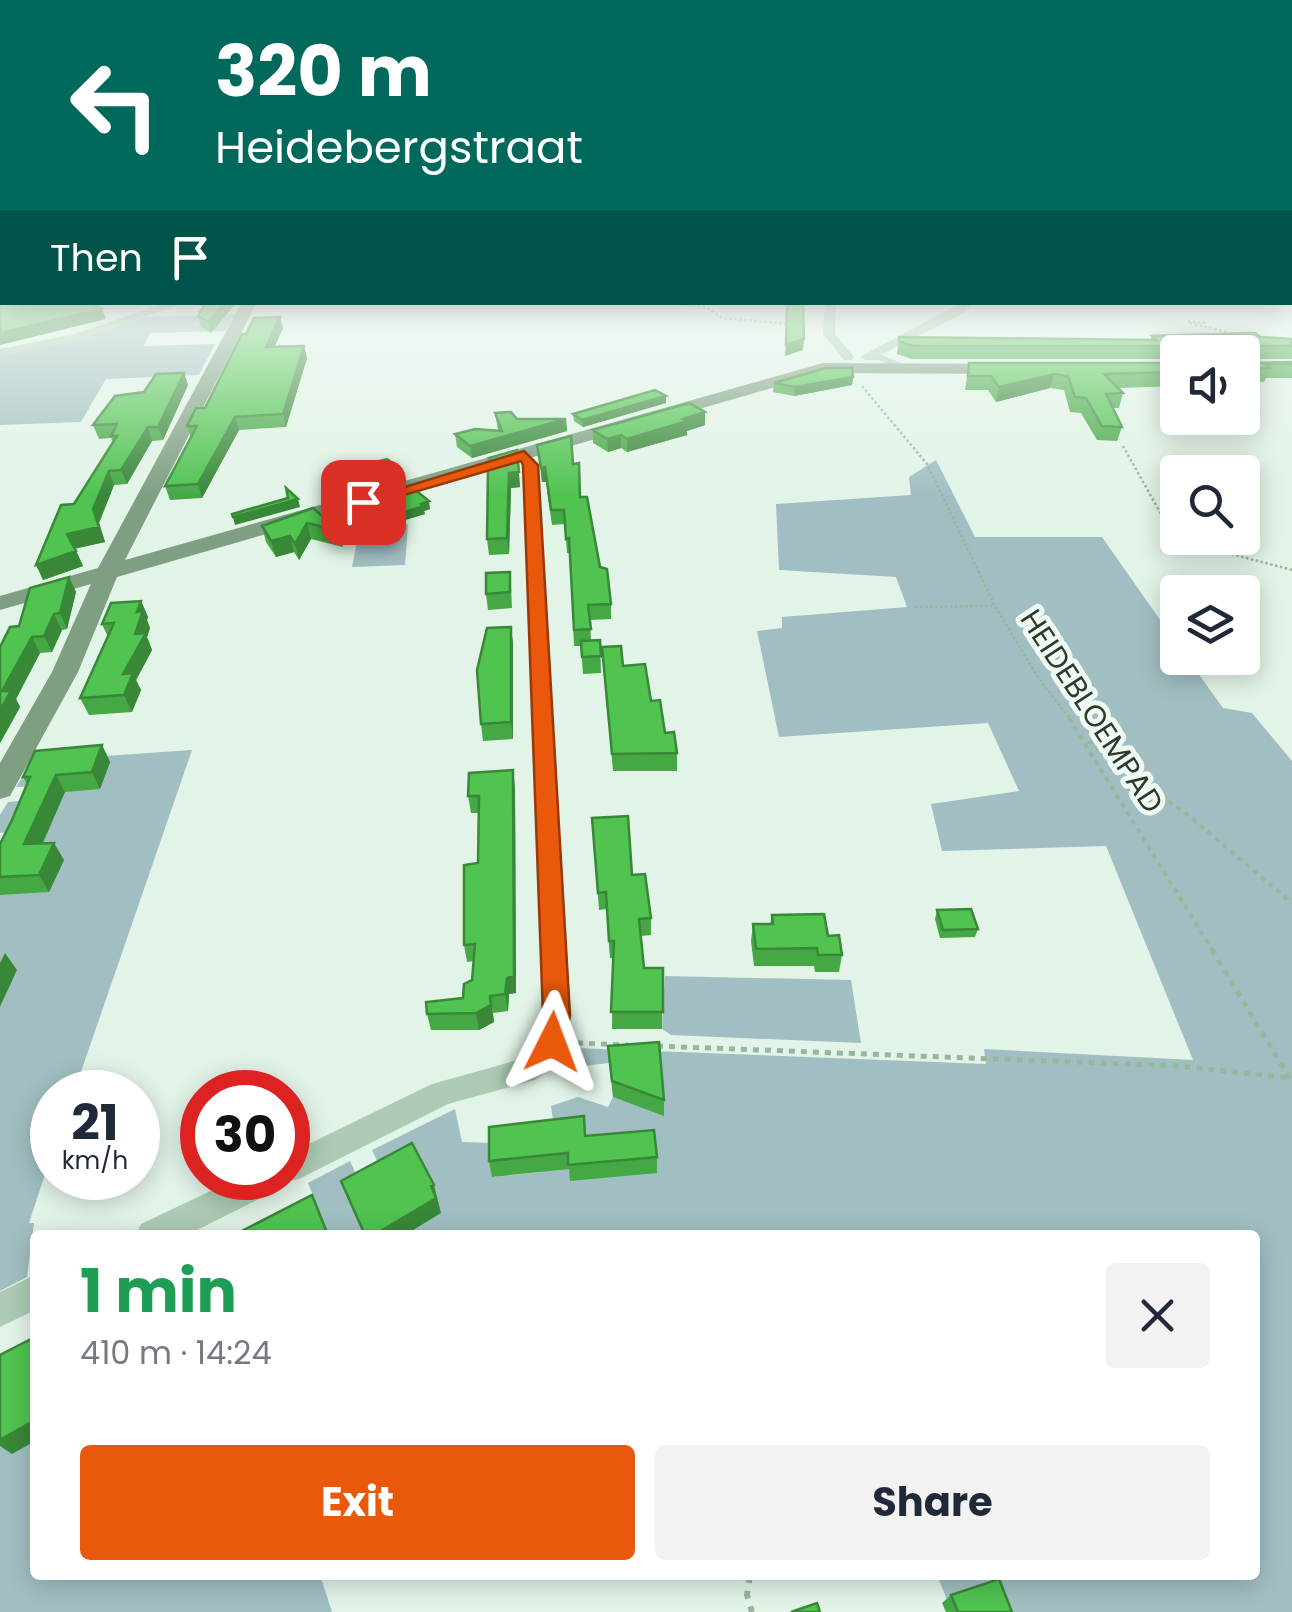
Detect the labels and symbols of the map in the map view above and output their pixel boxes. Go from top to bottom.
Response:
pin [321,460,406,545]
street label: HEIDEBLOEMPAD [1010,601,1174,821]
position arrow [500,990,604,1094]
speed limit sign: 30 [180,1070,310,1200]

